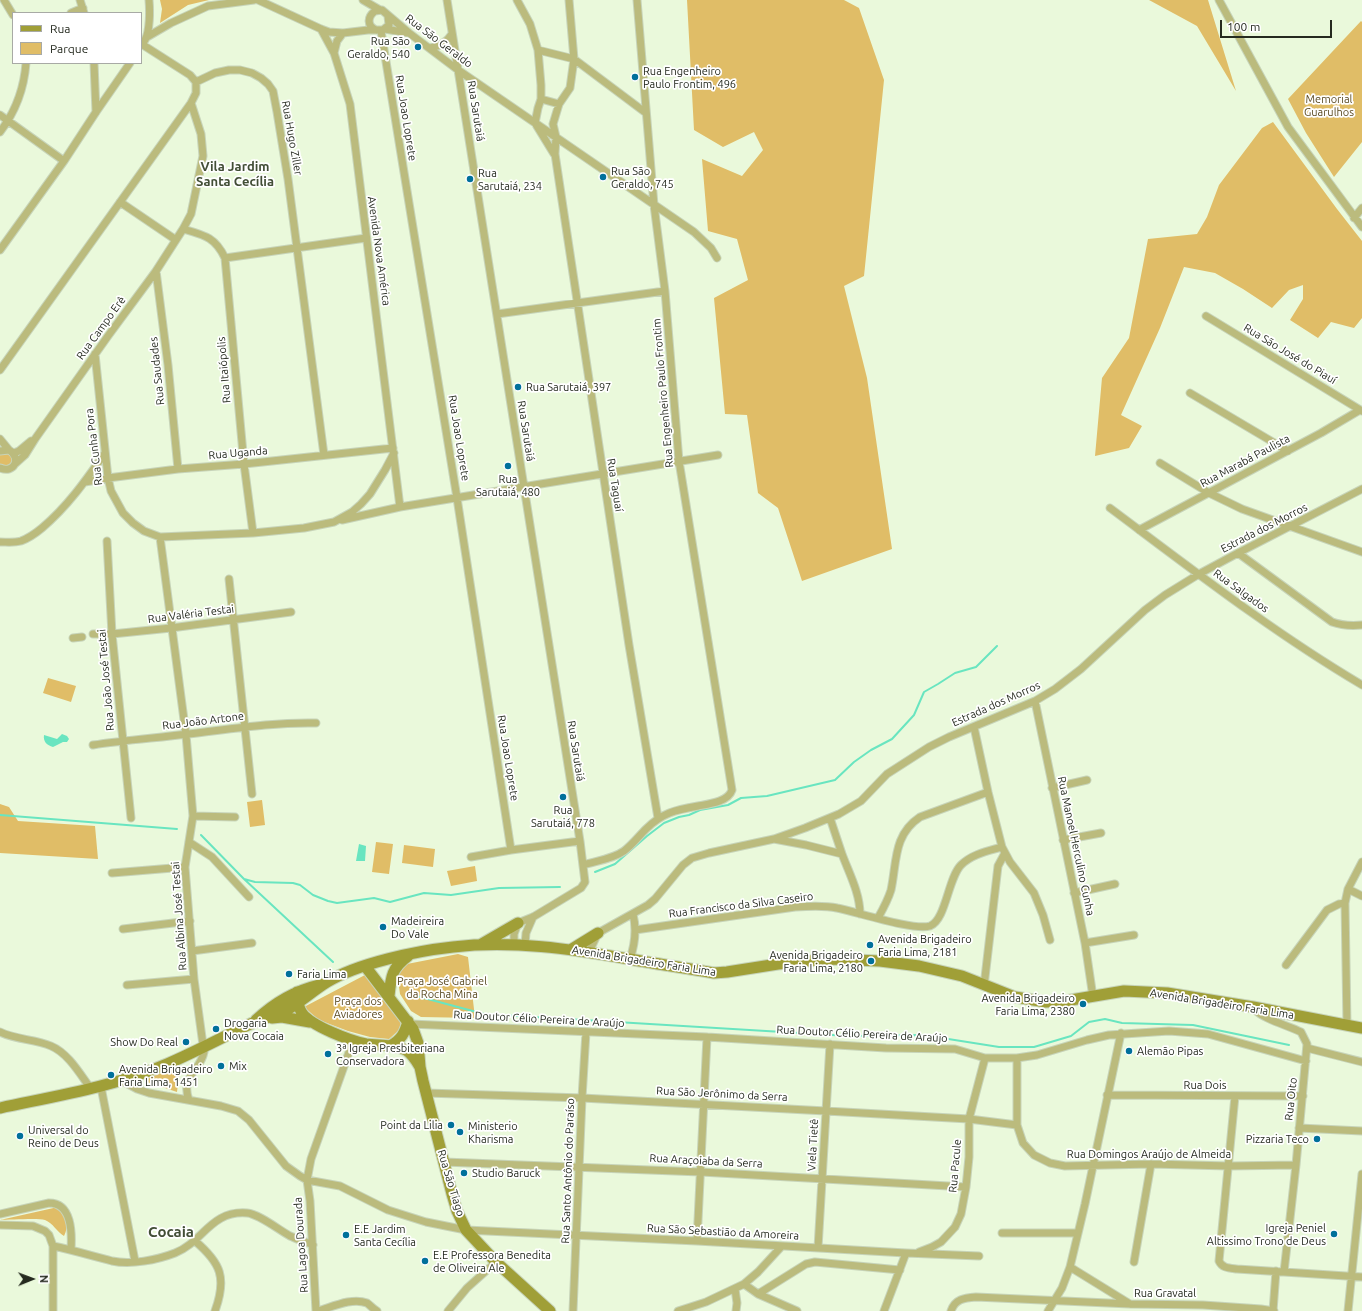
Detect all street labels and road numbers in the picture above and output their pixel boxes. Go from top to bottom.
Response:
street label: Rua São Geraldo [403,11,475,71]
street label: Rua Joao Loprete [393,74,419,162]
street label: Rua Sarutaiá [465,80,487,142]
street label: Rua Hugo Ziller [279,100,305,176]
street label: Avenida Nova América [365,196,393,306]
street label: Rua Campo Erê [74,294,128,362]
street label: Rua Engenheiro Paulo Frontim [650,318,676,468]
street label: Rua São José do Piauí [1241,321,1339,387]
street label: Rua Saudades [147,336,167,406]
street label: Rua Itaiópolis [215,336,233,404]
street label: Rua Joao Loprete [446,394,472,482]
street label: Rua Sarutaiá [515,400,537,462]
street label: Rua Cunha Pora [83,408,105,486]
street label: Rua Marabá Paulista [1198,432,1292,490]
street label: Rua Uganda [208,444,268,462]
street label: Rua Taguaí [604,458,626,512]
street label: Estrada dos Morros [1219,500,1309,556]
street label: Rua Salgados [1211,566,1271,616]
street label: Rua Valéria Testai [147,602,235,626]
street label: Rua João José Testai [95,629,117,731]
street label: Estrada dos Morros [950,679,1042,729]
street label: Rua João Artone [161,709,245,733]
street label: Rua Joao Loprete [495,714,521,802]
street label: Rua Sarutaiá [565,720,587,782]
street label: Rua Manoel Herculino Cunha [1055,775,1097,917]
street label: Rua Albina José Testai [169,861,189,971]
street label: Rua Francisco da Silva Caseiro [668,890,814,920]
street label: Avenida Brigadeiro Faria Lima [571,943,717,979]
street label: Avenida Brigadeiro Faria Lima [1149,986,1295,1022]
street label: Rua Doutor Célio Pereira de Araújo [453,1008,625,1030]
street label: Rua Doutor Célio Pereira de Araújo [776,1023,948,1045]
street label: Rua Oito [1282,1077,1300,1121]
street label: Rua Dois [1184,1078,1226,1092]
street label: Rua São Jerônimo da Serra [656,1084,788,1104]
street label: Rua Santo Antônio do Paraíso [559,1098,577,1244]
street label: Viela Tietê [805,1118,821,1172]
street label: Rua Pacule [946,1139,964,1193]
street label: Rua Domingos Araújo de Almeida [1067,1147,1231,1161]
street label: Rua São Tiago [435,1148,467,1218]
street label: Rua Araçoiaba da Serra [649,1151,763,1171]
street label: Rua Lagoa Dourada [291,1197,311,1293]
street label: Rua São Sebastião da Amoreira [647,1221,799,1243]
street label: Rua Gravatal [1134,1286,1196,1300]

